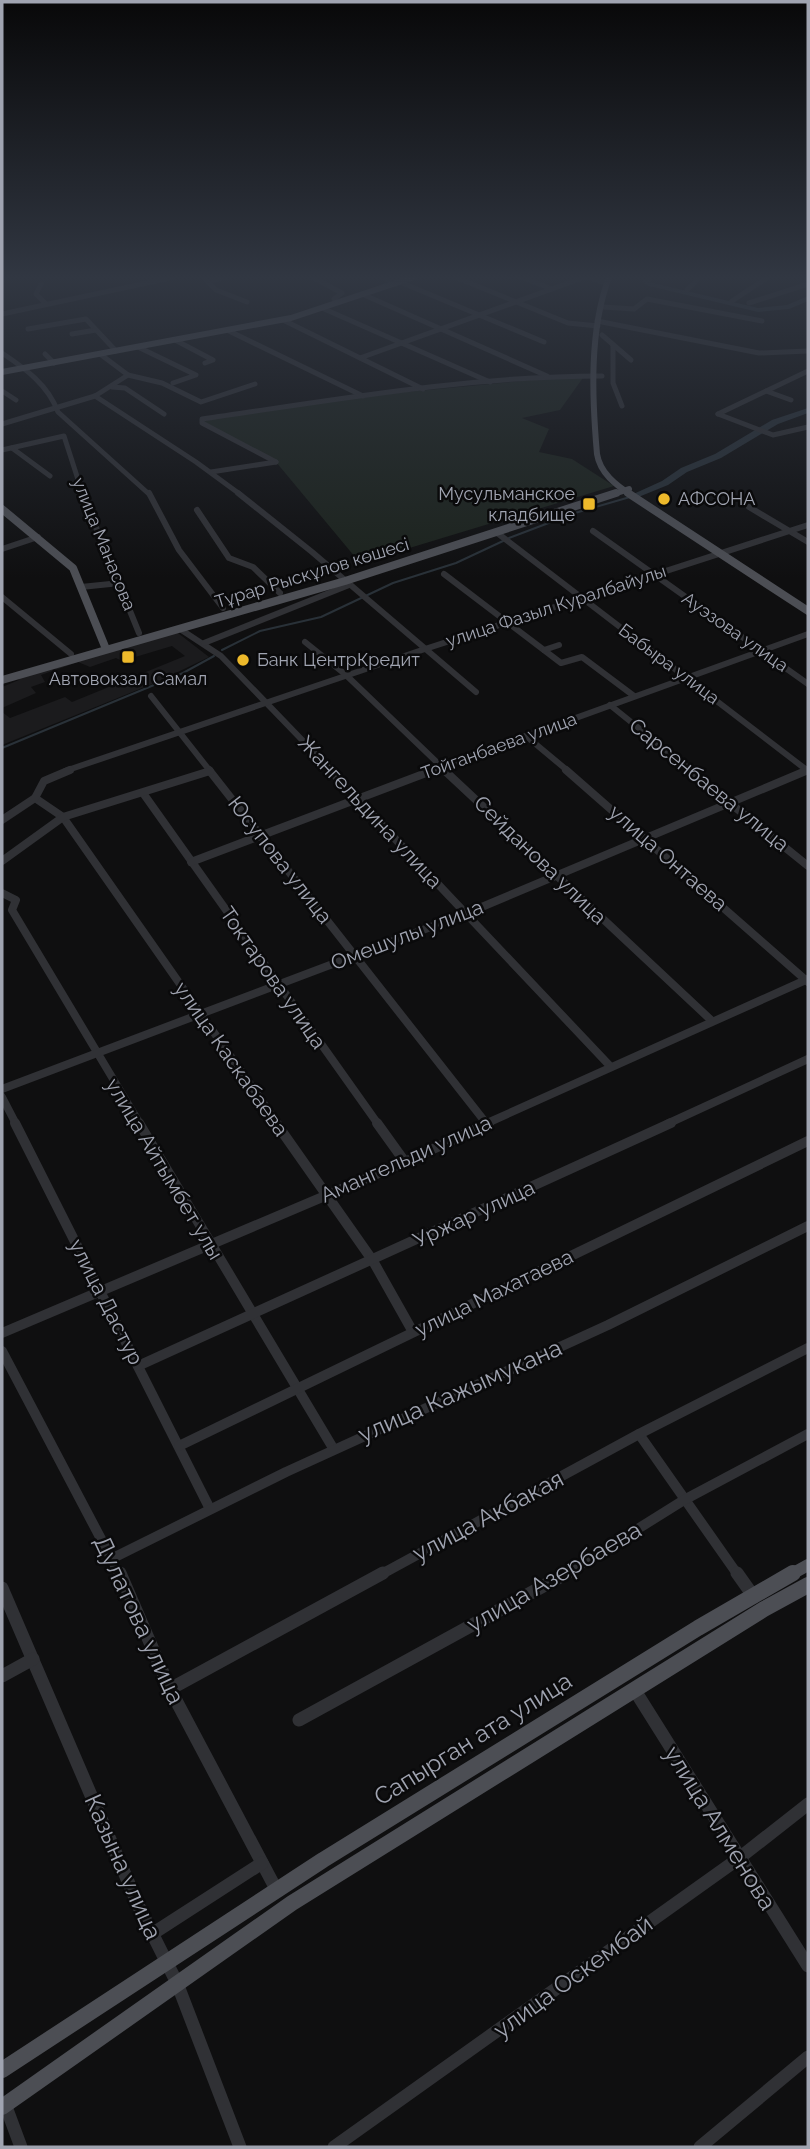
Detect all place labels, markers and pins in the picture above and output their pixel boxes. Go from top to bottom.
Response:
place label: Мусульманское кладбище [438,483,575,525]
place label: АФСОНА [678,488,755,509]
marker: АФСОНА [656,491,672,507]
marker: Мусульманское кладбище [581,496,597,512]
marker: Автовокзал Самал [120,649,136,665]
place label: Банк ЦентрКредит [257,649,420,670]
marker: Банк ЦентрКредит [235,652,251,668]
place label: Автовокзал Самал [49,668,207,689]

